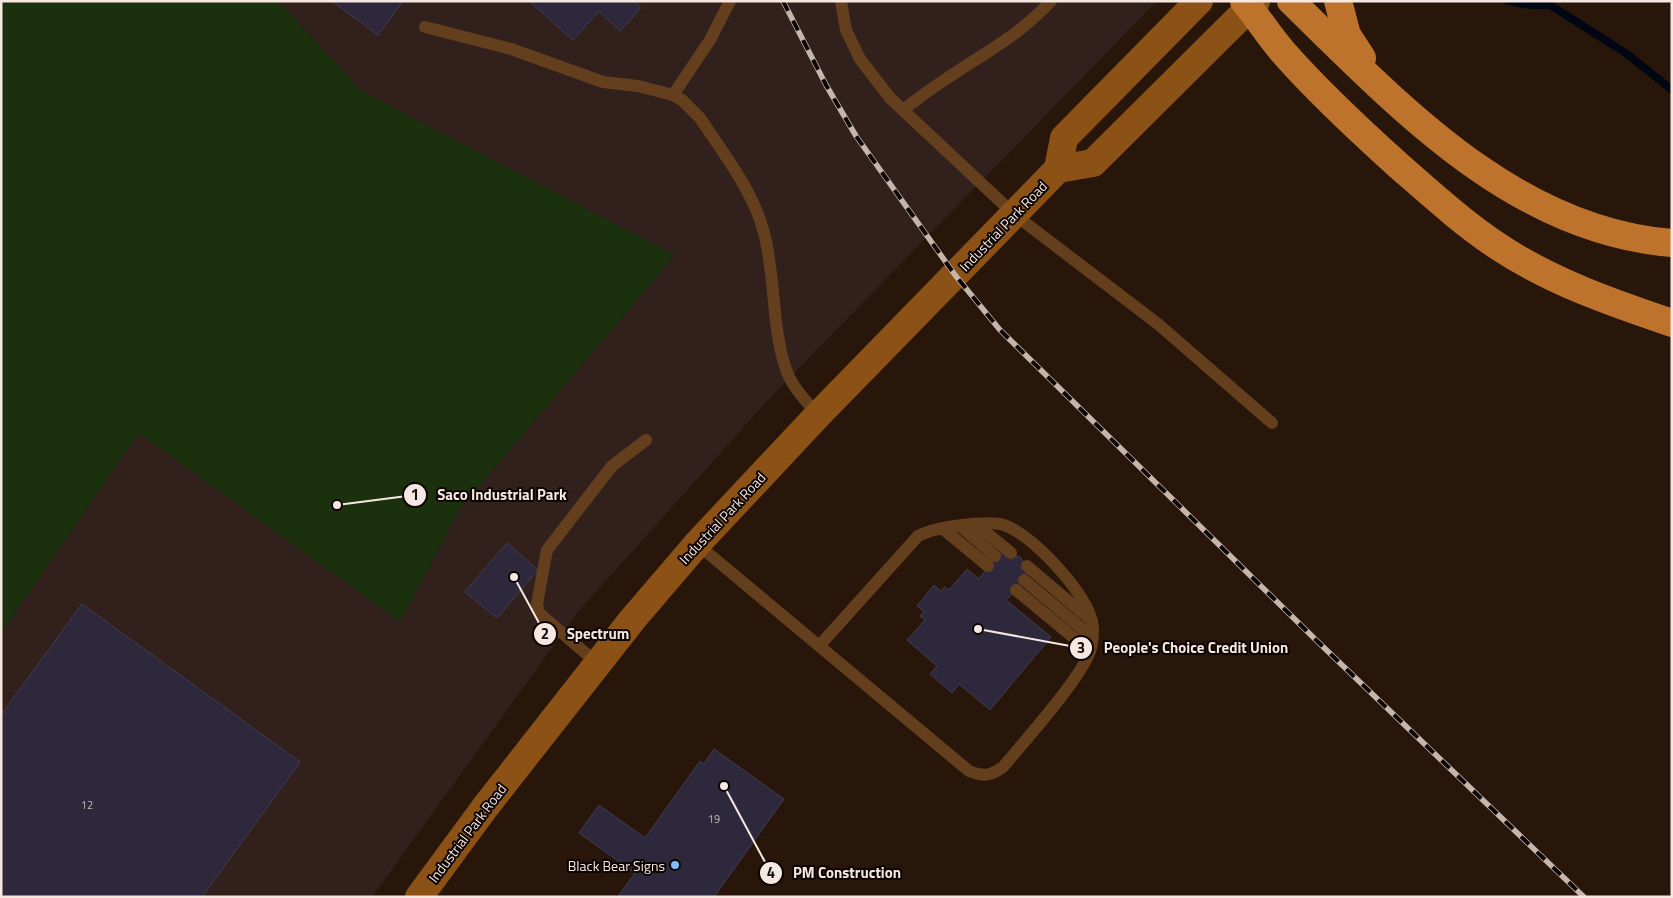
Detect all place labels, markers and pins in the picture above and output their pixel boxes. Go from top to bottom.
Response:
callout: Saco Industrial Park [403,480,577,510]
callout: Spectrum [532,619,640,649]
callout: People's Choice Credit Union [1069,633,1298,663]
place label: Black Bear Signs [568,855,665,876]
callout: PM Construction [758,858,911,888]
marker: Black Bear Signs [669,859,681,871]

